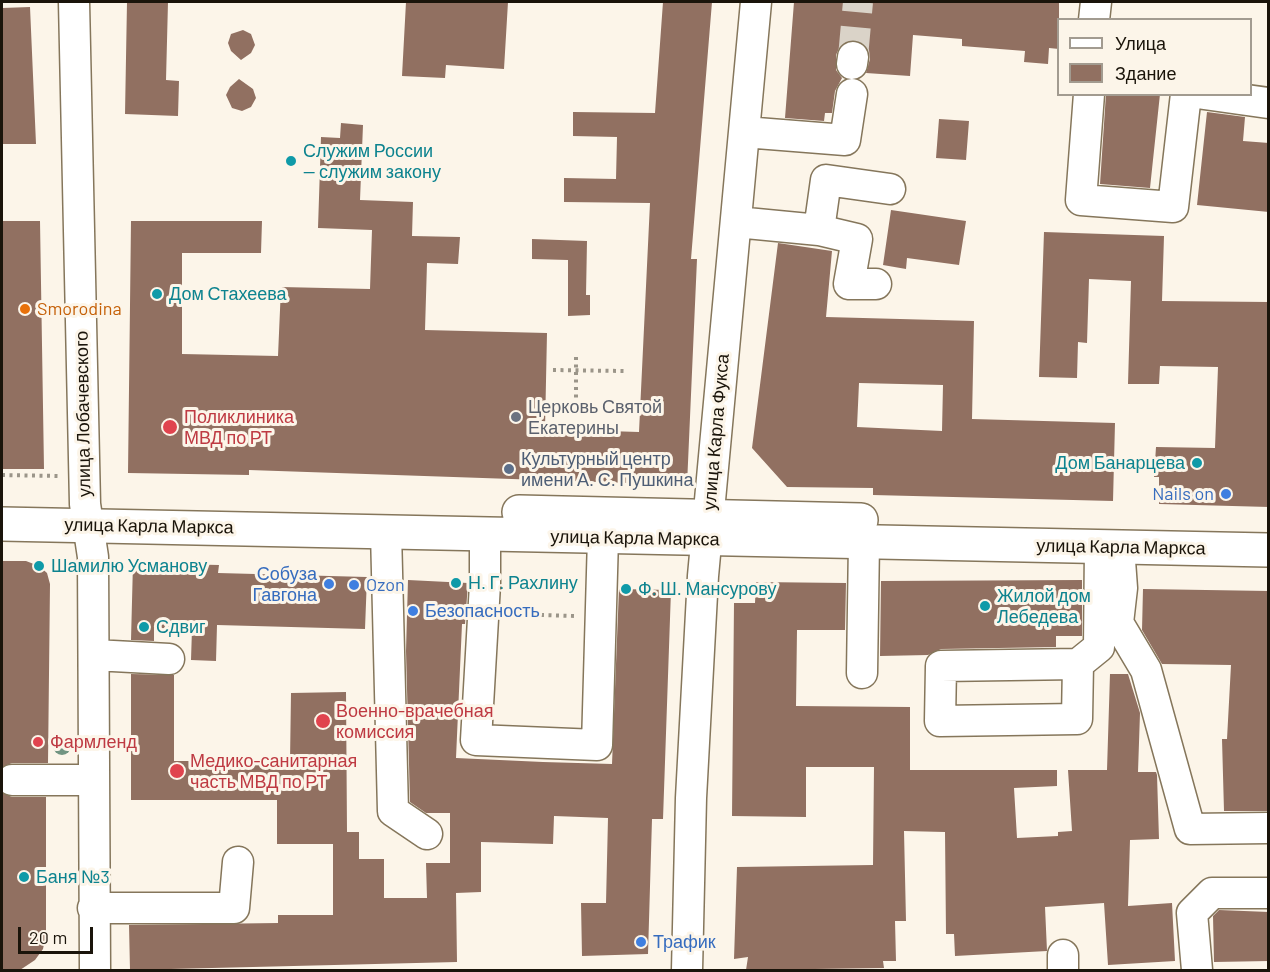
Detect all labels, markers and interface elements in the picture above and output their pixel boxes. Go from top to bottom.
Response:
legend [1057,18,1252,96]
text: Улица [1115,32,1166,54]
text: Здание [1115,62,1176,84]
place label: Служим России — служим закону [303,140,441,182]
marker: Служим России — служим закону [284,154,298,168]
place label: Дом Стахеева [169,283,287,305]
marker: Дом Стахеева [150,287,164,301]
place label: Smorodina [37,298,122,320]
marker: Smorodina [18,302,32,316]
street label: улица Лобачевского [71,331,95,497]
street label: улица Карла Фукса [698,353,734,511]
place label: Церковь Святой Екатерины [528,396,662,438]
place label: Поликлиника МВД по РТ [184,406,294,448]
marker: Церковь Святой Екатерины [509,410,523,424]
marker: Поликлиника МВД по РТ [161,418,179,436]
place label: Культурный центр имени А. С. Пушкина [521,448,694,490]
place label: Дом Банарцева [1055,452,1185,474]
marker: Дом Банарцева [1190,456,1204,470]
marker: Культурный центр имени А. С. Пушкина [502,462,516,476]
place label: Nails on [1152,483,1214,505]
marker: Nails on [1219,487,1233,501]
street label: улица Карла Маркса [64,514,234,538]
street label: улица Карла Маркса [550,526,720,550]
street label: улица Карла Маркса [1036,535,1206,559]
place label: Шамилю Усманову [51,555,207,577]
marker: Шамилю Усманову [32,559,46,573]
place label: Собуза Гавгона [253,563,317,606]
place label: Н. Г. Рахлину [468,572,578,594]
place label: Ozon [366,574,405,596]
marker: Н. Г. Рахлину [449,576,463,590]
marker: Собуза Гавгона [322,577,336,591]
marker: Ozon [347,578,361,592]
place label: Ф. Ш. Мансурову [638,578,777,600]
marker: Ф. Ш. Мансурову [619,582,633,596]
place label: Жилой дом Лебедева [997,585,1091,628]
marker: Жилой дом Лебедева [978,599,992,613]
place label: Безопасность [425,600,540,622]
marker: Безопасность [406,604,420,618]
place label: Сдвиг [156,616,206,638]
marker: Сдвиг [137,620,151,634]
place label: Военно-врачебная комиссия [336,700,493,742]
marker: Военно-врачебная комиссия [314,712,332,730]
place label: Фармленд [50,731,137,753]
marker: Фармленд [31,735,45,749]
place label: Медико-санитарная часть МВД по РТ [190,750,357,792]
marker: Медико-санитарная часть МВД по РТ [168,762,186,780]
place label: Баня №3 [36,866,110,888]
marker: Баня №3 [17,870,31,884]
scale bar [21,915,96,953]
text: 20 m [29,926,67,948]
place label: Трафик [653,931,716,953]
marker: Трафик [634,935,648,949]

